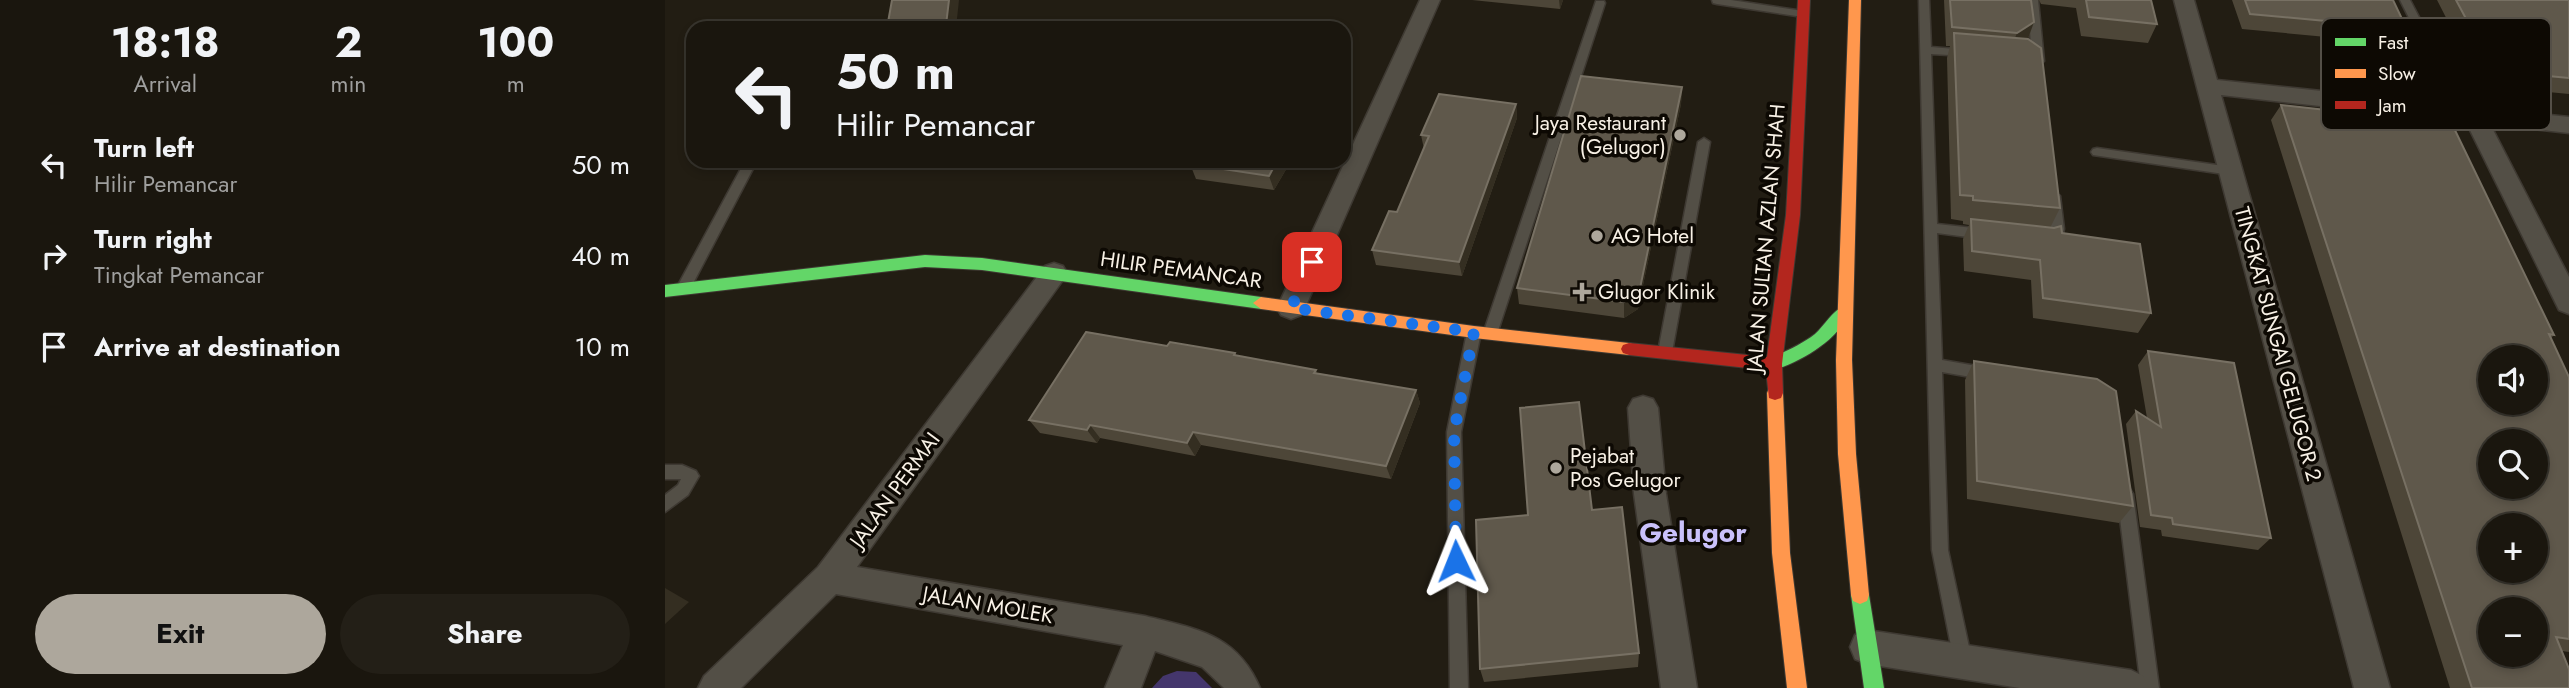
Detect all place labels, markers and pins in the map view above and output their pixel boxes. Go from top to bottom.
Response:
place label: Jaya Restaurant (Gelugor) [1532,108,1666,162]
marker: Jaya Restaurant (Gelugor) [1672,127,1688,143]
place label: AG Hotel [1611,221,1694,251]
marker: AG Hotel [1589,228,1605,244]
pin [1282,232,1342,292]
place label: Glugor Klinik [1598,277,1716,307]
marker: Glugor Klinik [1572,282,1592,302]
place label: Pejabat Pos Gelugor [1570,441,1681,495]
marker: Pejabat Pos Gelugor [1548,460,1564,476]

